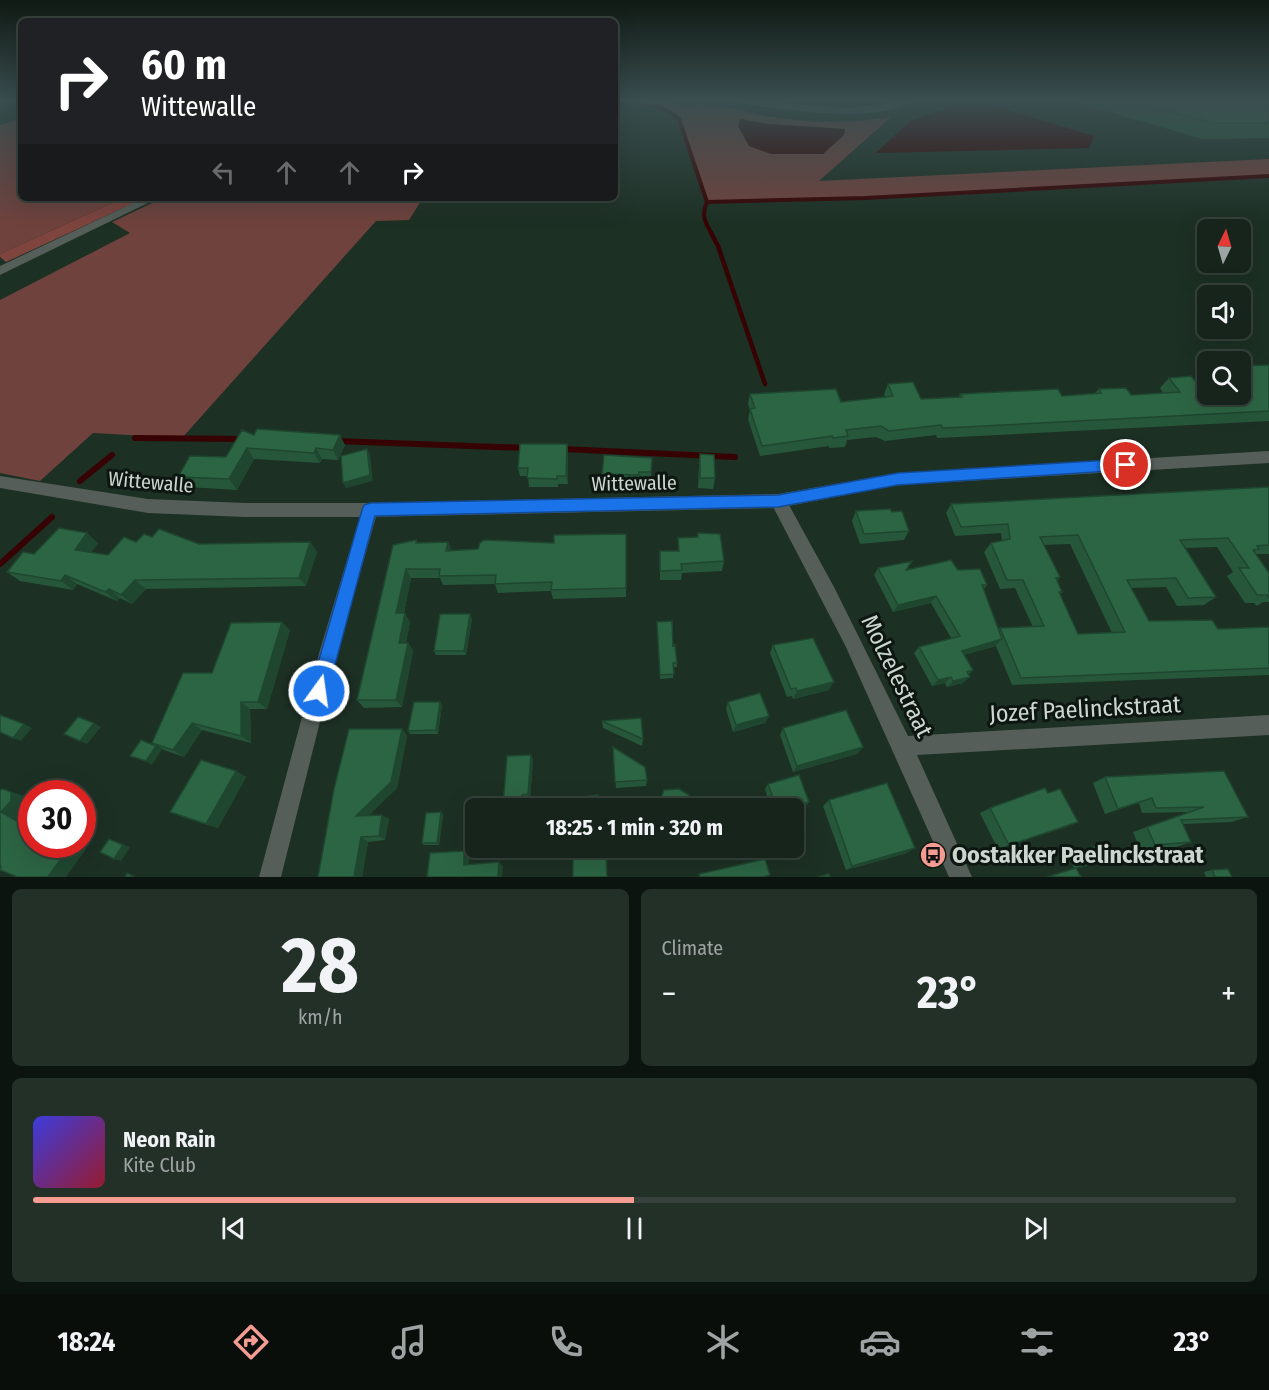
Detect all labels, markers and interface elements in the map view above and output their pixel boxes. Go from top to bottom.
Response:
text: 60 m [141,40,227,90]
icon: right [42,42,120,120]
text: Wittewalle [141,91,256,123]
icon: left [207,156,240,189]
icon: ahead [270,156,303,189]
icon: ahead [333,156,366,189]
icon: right [396,156,429,189]
north arrow [1197,219,1251,273]
map controls [1197,219,1251,405]
button: sound [1197,285,1251,339]
button: search [1197,351,1251,405]
pin [1100,439,1151,490]
icon: arrive [1109,448,1142,481]
street label: Wittewalle [107,466,195,498]
street label: Wittewalle [591,470,677,496]
street label: Molzelestraat [855,610,939,742]
position arrow [287,659,351,723]
street label: Jozef Paelinckstraat [989,690,1181,728]
speed limit sign: 30 [18,780,96,858]
text: 18:25 · 1 min · 320 m [546,814,723,841]
bus stop icon: Oostakker Paelinckstraat [918,840,948,870]
place label: Oostakker Paelinckstraat [952,841,1204,869]
text: 28 [282,919,359,1013]
text: Climate [662,936,723,960]
text: 23° [917,966,980,1020]
text: − [662,974,676,1014]
text: + [1221,974,1236,1014]
text: km/h [298,1005,343,1029]
text: Neon Rain [123,1126,216,1153]
text: Kite Club [123,1153,196,1177]
icon: previous [217,1212,250,1245]
icon: pause [618,1212,651,1245]
icon: next [1019,1212,1052,1245]
icon: directions [230,1321,272,1363]
icon: music [388,1321,430,1363]
icon: phone [545,1321,587,1363]
icon: climate [702,1321,744,1363]
icon: car [859,1321,901,1363]
icon: filters [1016,1321,1058,1363]
text: 18:24 [58,1326,115,1358]
text: 23° [1173,1326,1211,1358]

